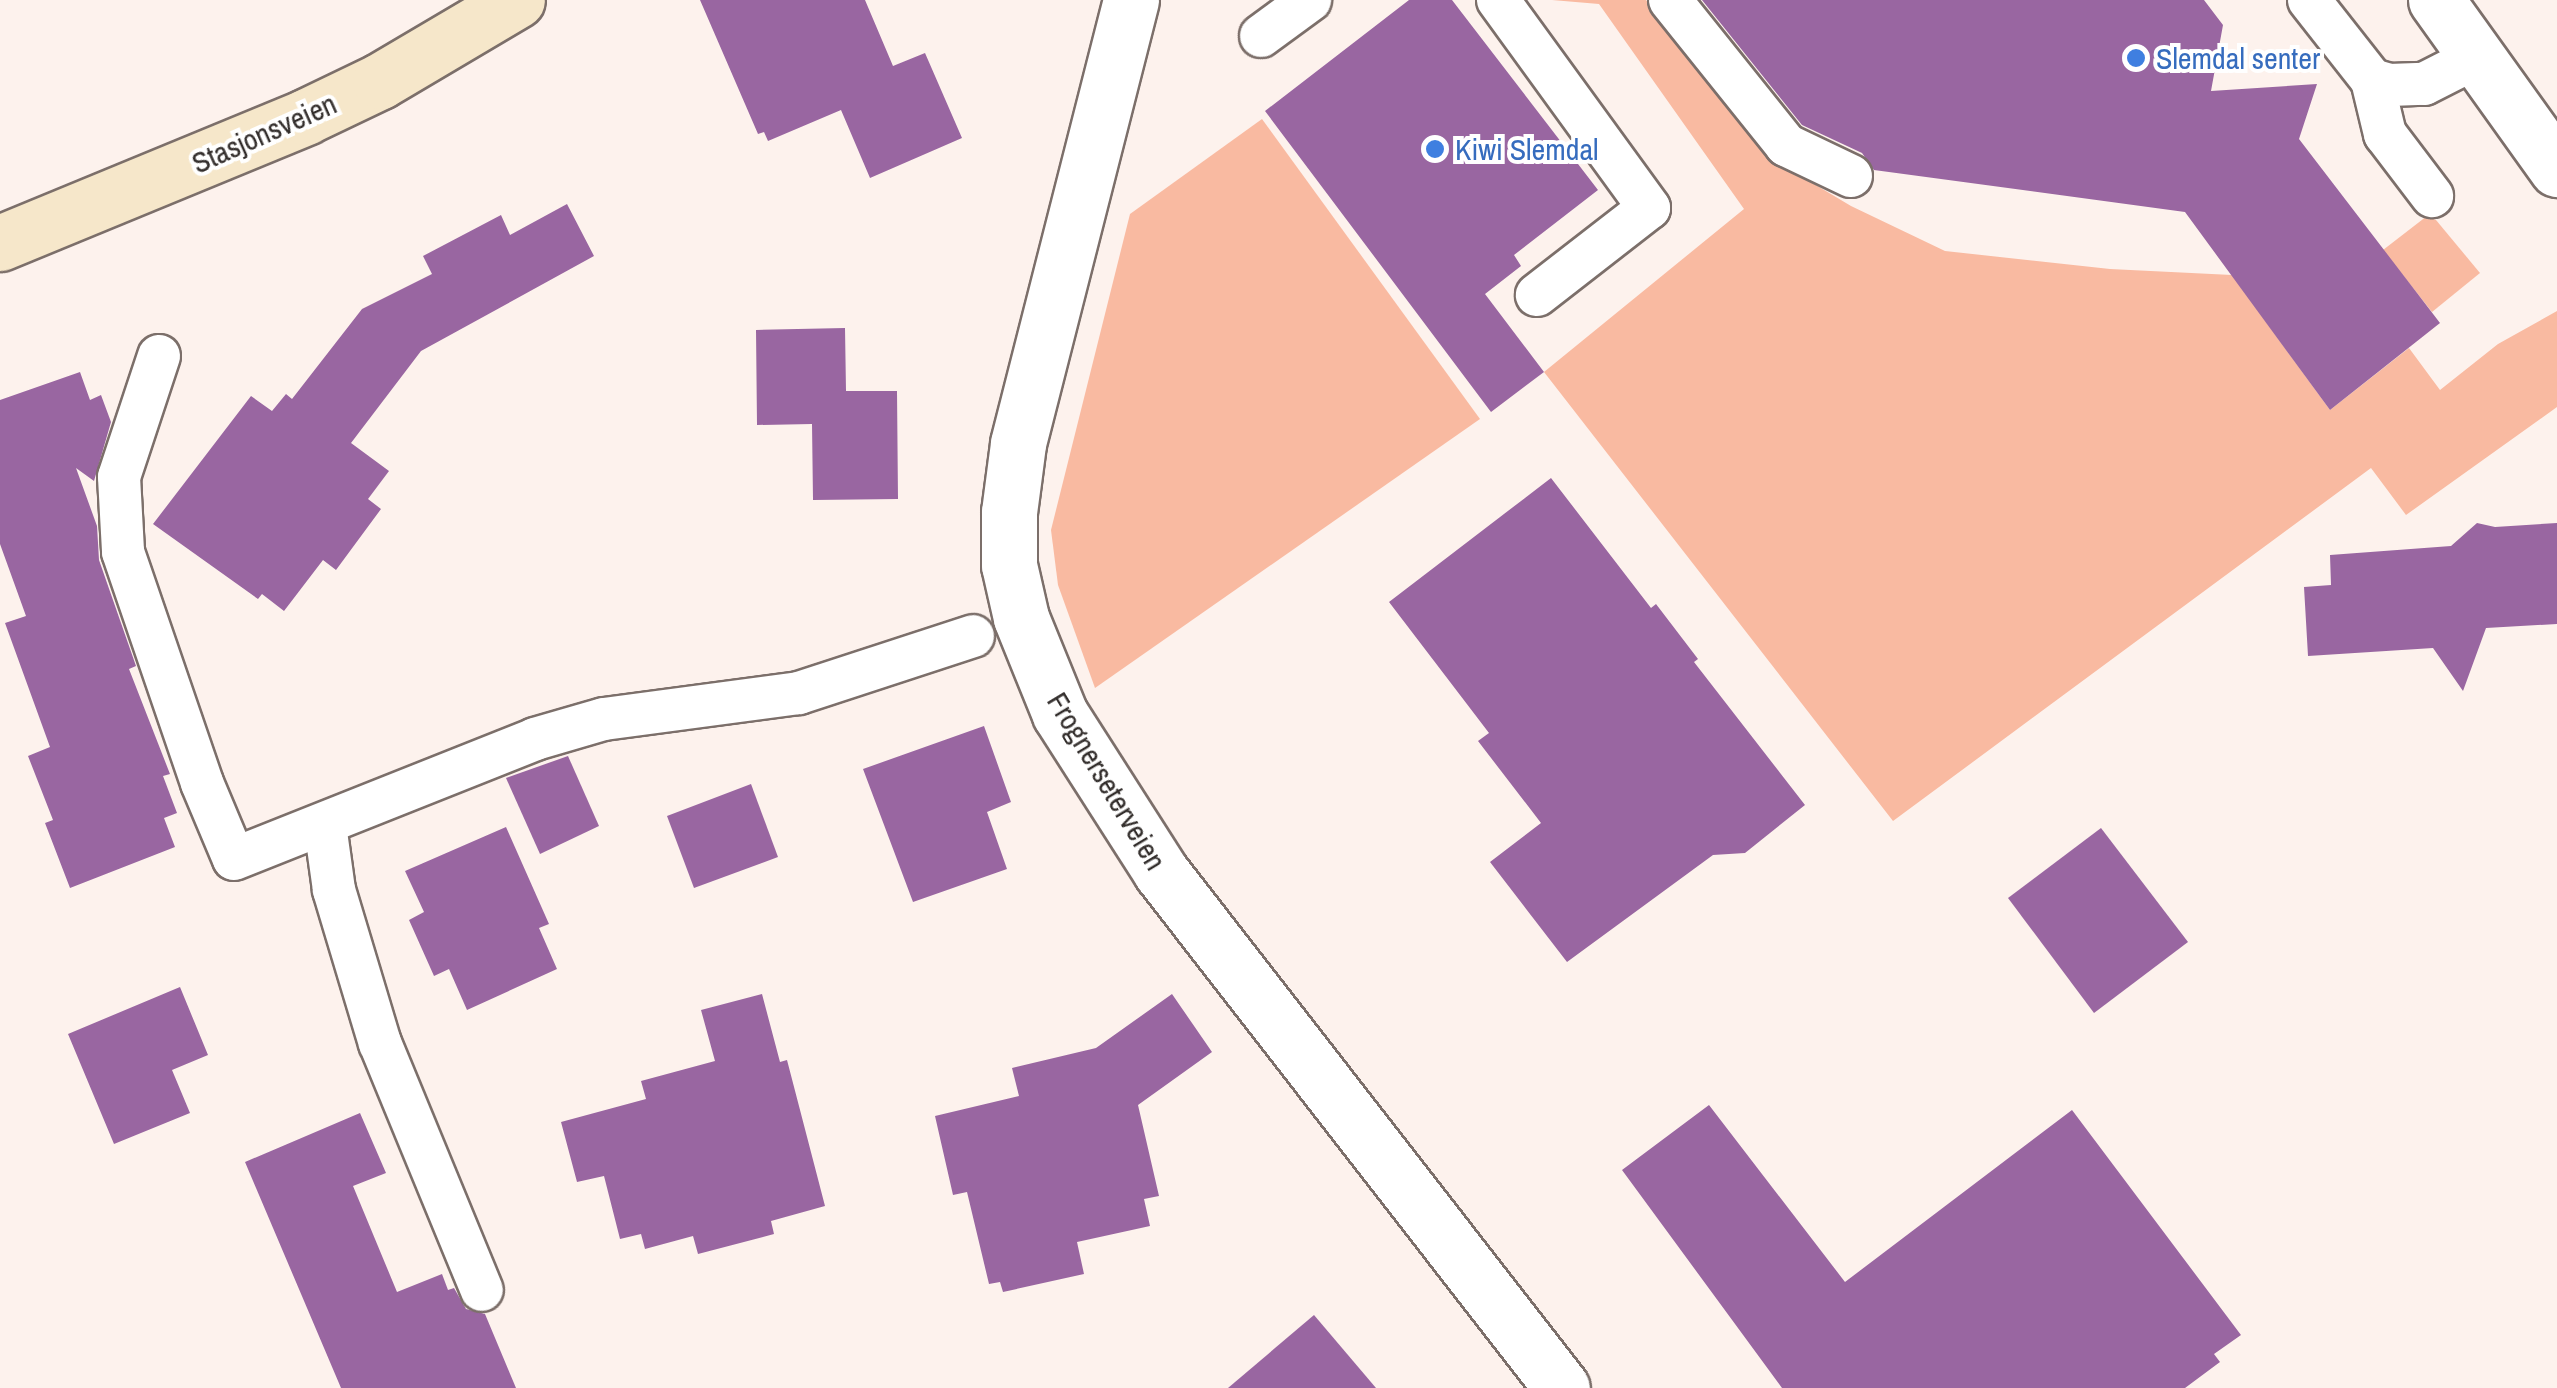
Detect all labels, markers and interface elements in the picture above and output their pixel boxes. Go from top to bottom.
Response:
place label: Slemdal senter [2156,40,2320,76]
marker: Slemdal senter [2125,47,2147,69]
street label: Stasjonsveien [186,85,342,181]
place label: Kiwi Slemdal [1455,131,1599,167]
marker: Kiwi Slemdal [1424,138,1446,160]
street label: Frognerseterveien [1040,686,1174,876]

